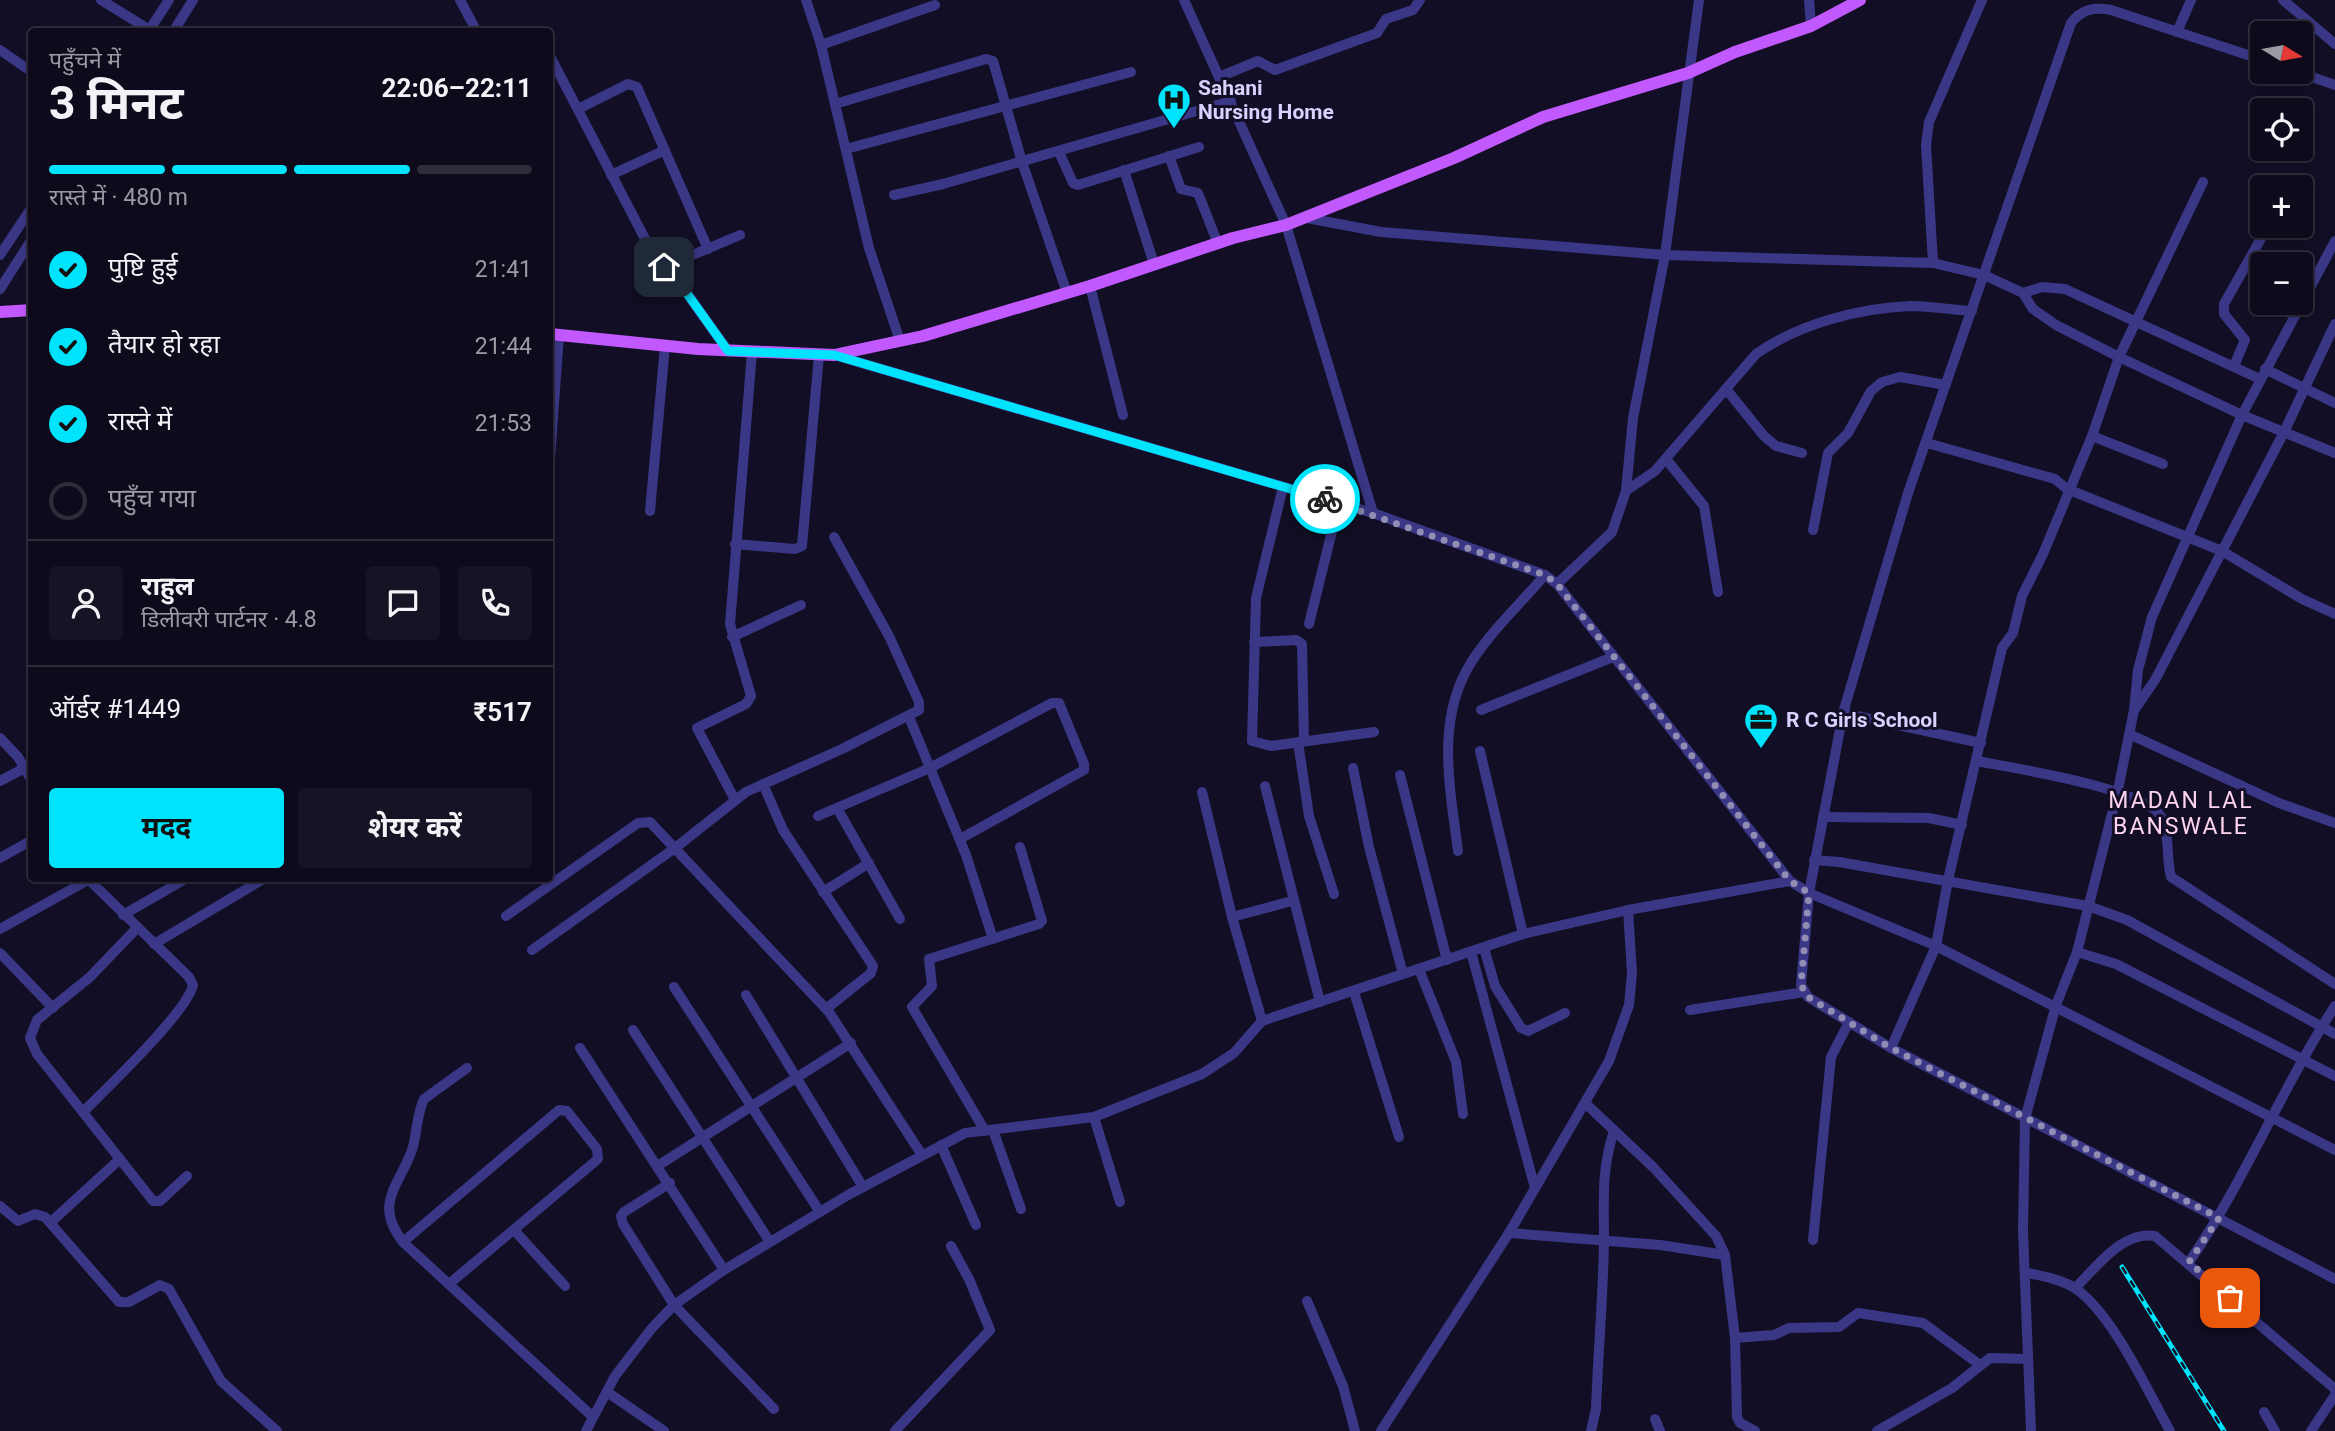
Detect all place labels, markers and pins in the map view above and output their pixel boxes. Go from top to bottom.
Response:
place label: Sahani Nursing Home [1198,76,1334,124]
hospital icon: Sahani Nursing Home [1155,81,1193,130]
pin [634,237,694,297]
office icon: R C Girls School [1742,701,1780,750]
place label: R C Girls School [1786,708,1938,732]
pin [2200,1268,2260,1328]

